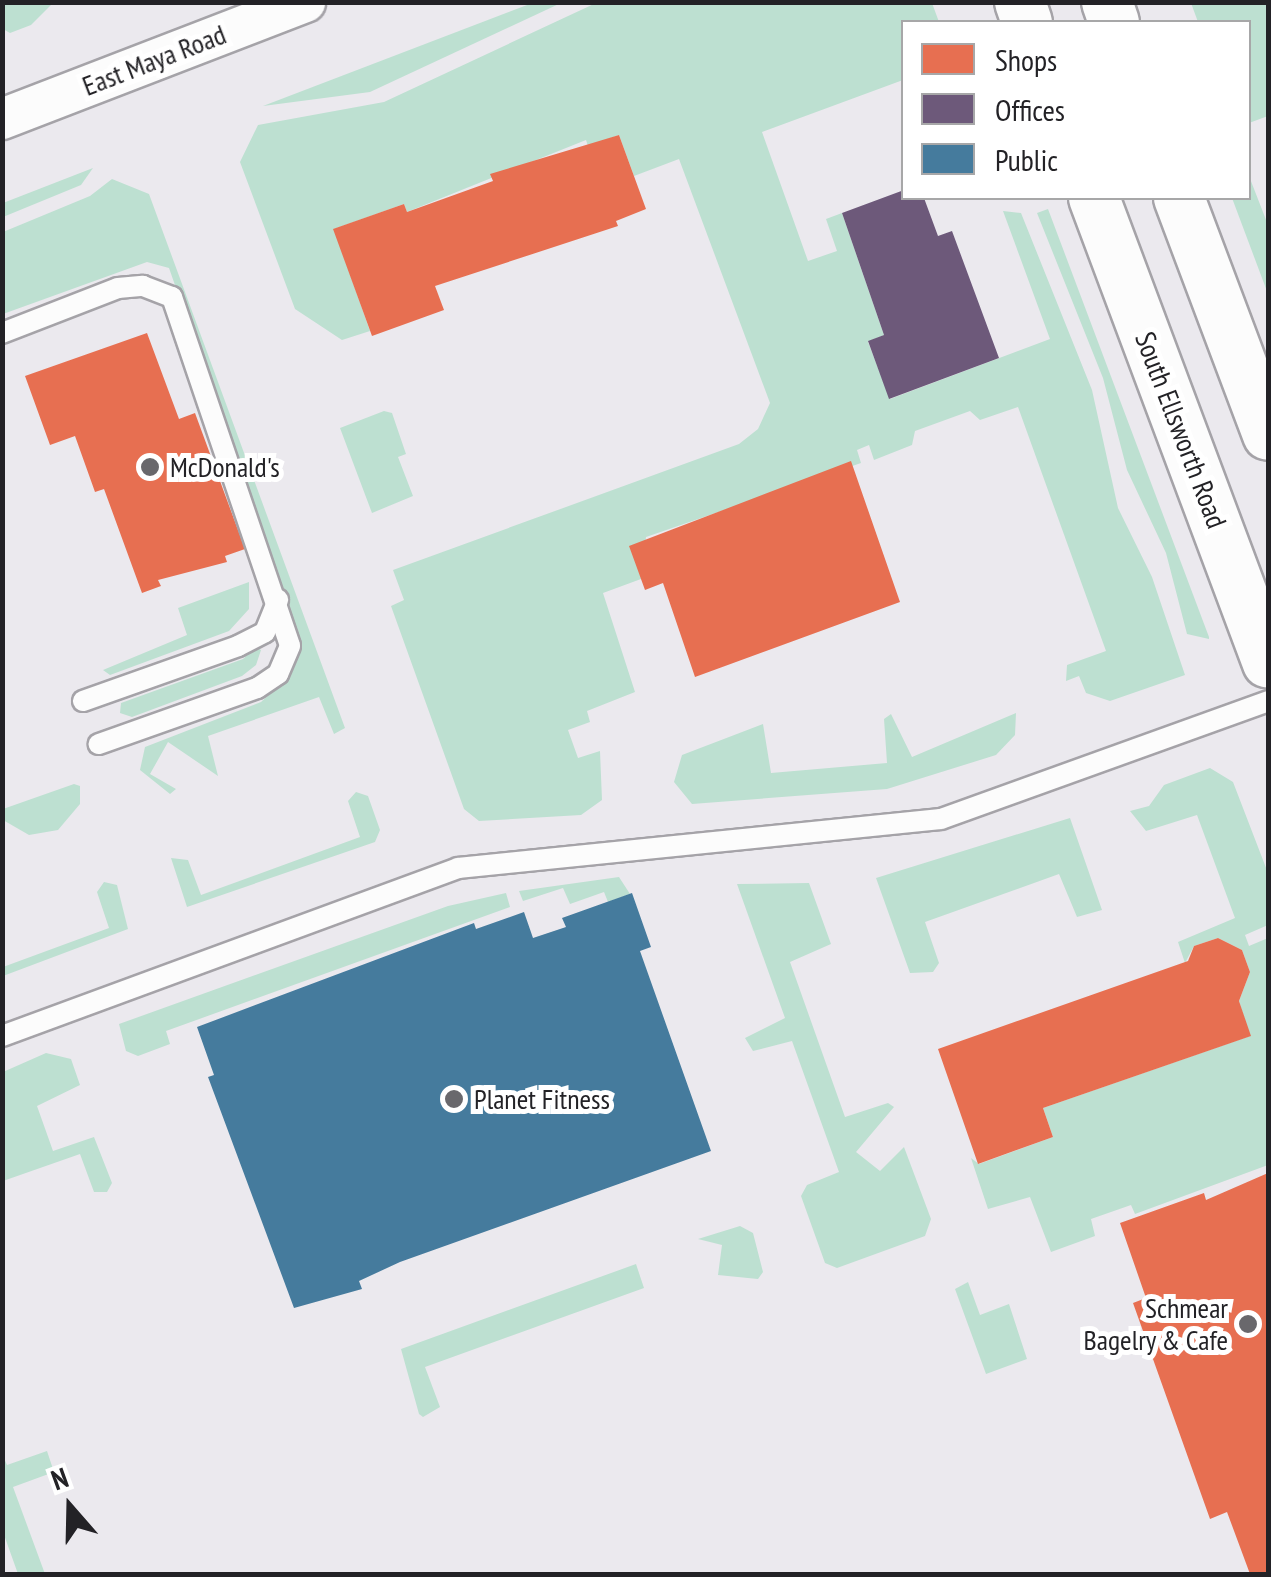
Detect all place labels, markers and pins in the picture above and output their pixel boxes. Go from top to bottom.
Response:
place label: McDonald's [170,450,280,484]
marker: McDonald's [139,456,161,478]
place label: Planet Fitness [474,1082,610,1116]
marker: Planet Fitness [443,1088,465,1110]
place label: Schmear Bagelry & Cafe [1083,1291,1228,1357]
marker: Schmear Bagelry & Cafe [1237,1313,1259,1335]

